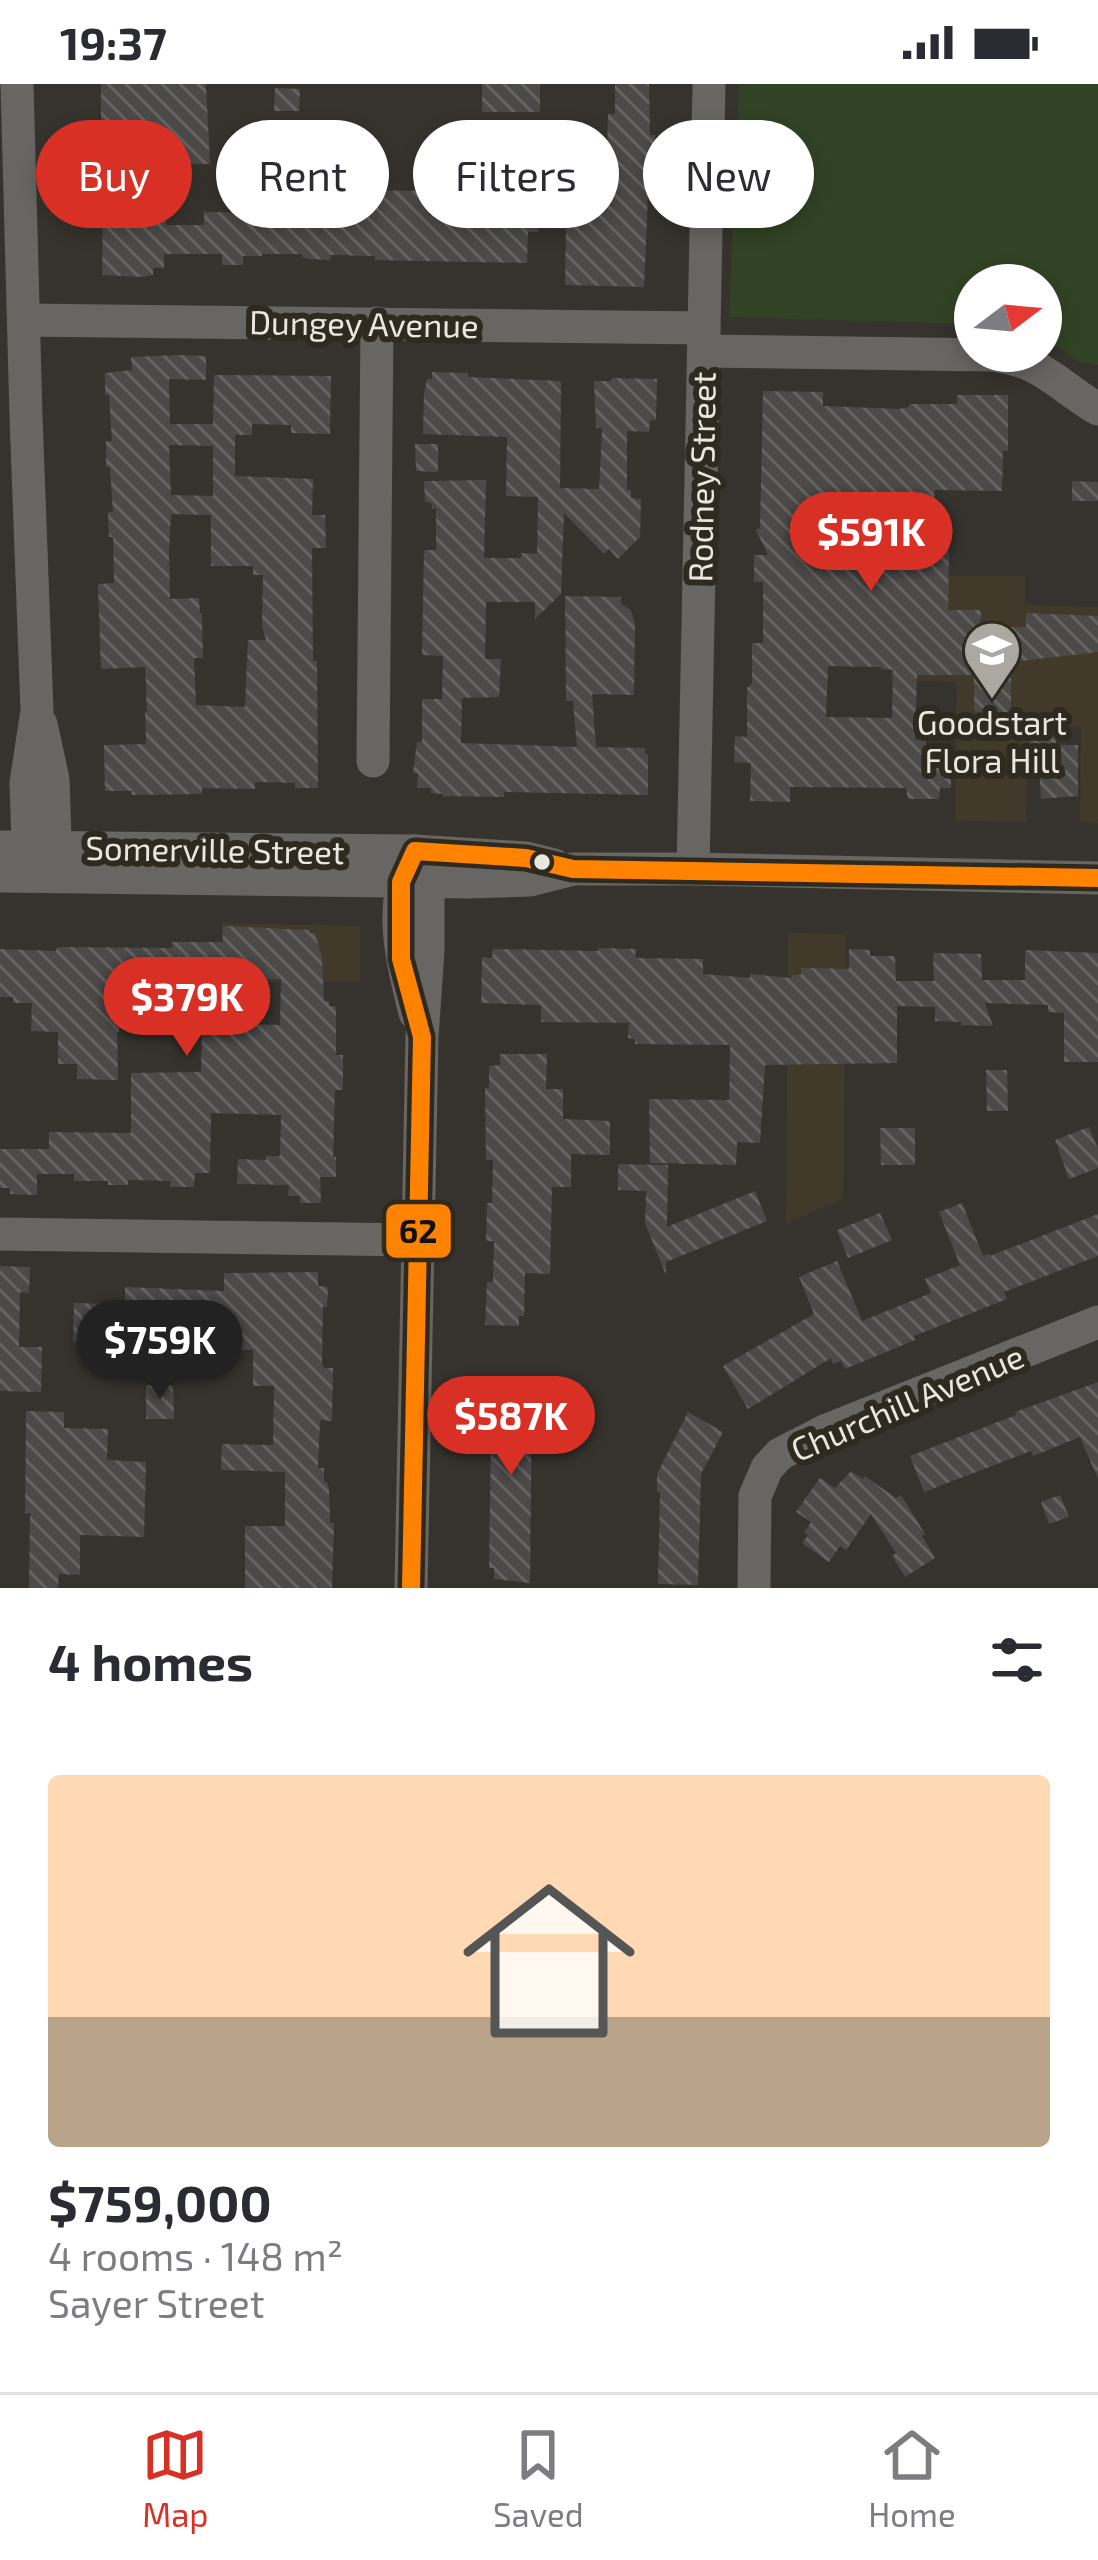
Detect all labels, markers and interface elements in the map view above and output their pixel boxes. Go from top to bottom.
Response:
text: 19:37 [60,15,167,69]
chip: Buy [36,120,192,228]
chip: Rent [216,120,389,228]
chip: Filters [413,120,619,228]
chip: New [643,120,814,228]
north arrow [954,264,1062,372]
map controls [954,264,1062,372]
street label: Dungey Avenue [249,301,479,345]
street label: Rodney Street [679,371,723,583]
pin: $591K [787,492,955,594]
text: $591K [817,507,925,554]
school or university icon: Goodstart Flora Hill [961,619,1023,701]
place label: Goodstart Flora Hill [917,702,1067,780]
street label: Somerville Street [85,827,345,871]
unlabelled marker [531,851,553,873]
pin: $379K [103,957,271,1059]
text: $379K [130,972,244,1019]
line badge: 62 [384,1202,453,1260]
text: 62 [399,1210,437,1250]
pin: $759K [76,1300,244,1402]
text: $759K [104,1315,216,1362]
street label: Churchill Avenue [785,1335,1029,1469]
pin: $587K [427,1376,595,1478]
text: $587K [454,1391,568,1438]
icon: filters [984,1627,1050,1693]
text: 4 homes [48,1630,253,1691]
icon: home [441,1853,657,2069]
text: $759,000 [48,2171,272,2232]
text: 4 rooms · 148 m² [48,2232,343,2279]
text: Sayer Street [48,2279,265,2326]
tab: Map [142,2422,209,2534]
tab: Saved [493,2422,584,2534]
tab: Home [868,2422,956,2534]

